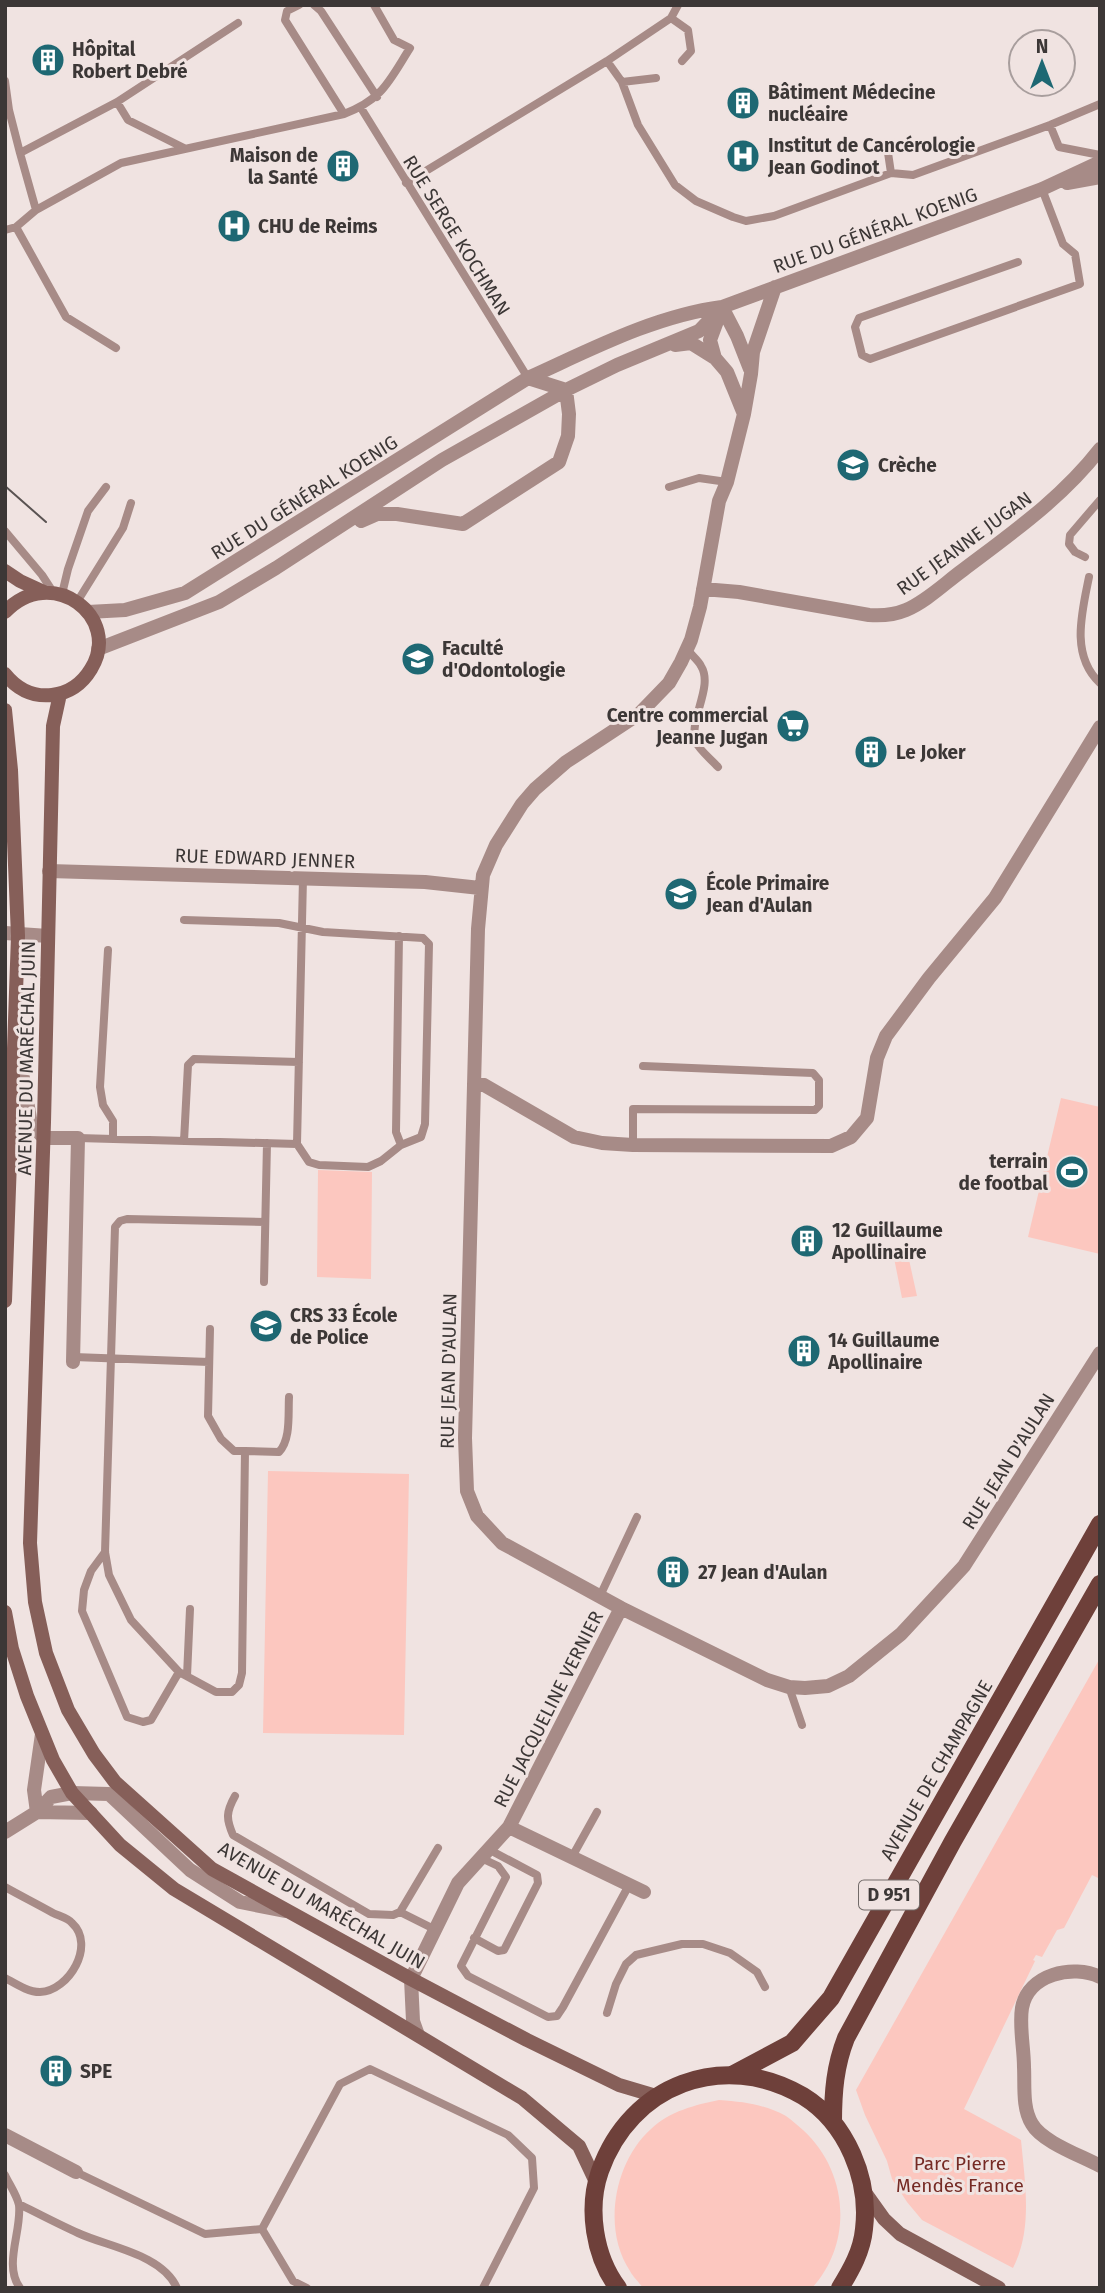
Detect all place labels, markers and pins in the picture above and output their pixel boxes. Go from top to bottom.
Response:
place label: Hôpital Robert Debré [72,38,188,83]
building icon: Hôpital Robert Debré [29,41,67,79]
place label: Bâtiment Médecine nucléaire [768,81,935,126]
building icon: Bâtiment Médecine nucléaire [724,84,762,122]
place label: Institut de Cancérologie Jean Godinot [767,134,975,179]
hospital icon: Institut de Cancérologie Jean Godinot [724,137,762,175]
place label: Maison de la Santé [230,144,318,189]
building icon: Maison de la Santé [324,147,362,185]
hospital icon: CHU de Reims [215,207,253,245]
place label: CHU de Reims [258,215,377,238]
school or university icon: Crèche [834,446,872,484]
place label: Crèche [878,454,937,477]
place label: Faculté d'Odontologie [442,637,566,682]
school or university icon: Faculté d'Odontologie [399,640,437,678]
place label: Centre commercial Jeanne Jugan [607,704,768,749]
supermarket icon: Centre commercial Jeanne Jugan [774,707,812,745]
building icon: Le Joker [852,733,890,771]
place label: Le Joker [896,741,966,764]
place label: École Primaire Jean d'Aulan [705,870,829,917]
school or university icon: École Primaire Jean d'Aulan [662,875,700,913]
place label: terrain de footbal [958,1150,1048,1195]
sports icon: terrain de footbal [1053,1153,1091,1191]
place label: 12 Guillaume Apollinaire [831,1219,943,1264]
building icon: 12 Guillaume Apollinaire [788,1222,826,1260]
place label: CRS 33 École de Police [290,1302,398,1349]
school or university icon: CRS 33 École de Police [247,1307,285,1345]
place label: 14 Guillaume Apollinaire [827,1329,940,1374]
building icon: 14 Guillaume Apollinaire [785,1332,823,1370]
building icon: 27 Jean d'Aulan [654,1553,692,1591]
place label: 27 Jean d'Aulan [698,1561,828,1584]
building icon: SPE [37,2052,75,2090]
place label: SPE [80,2060,112,2083]

